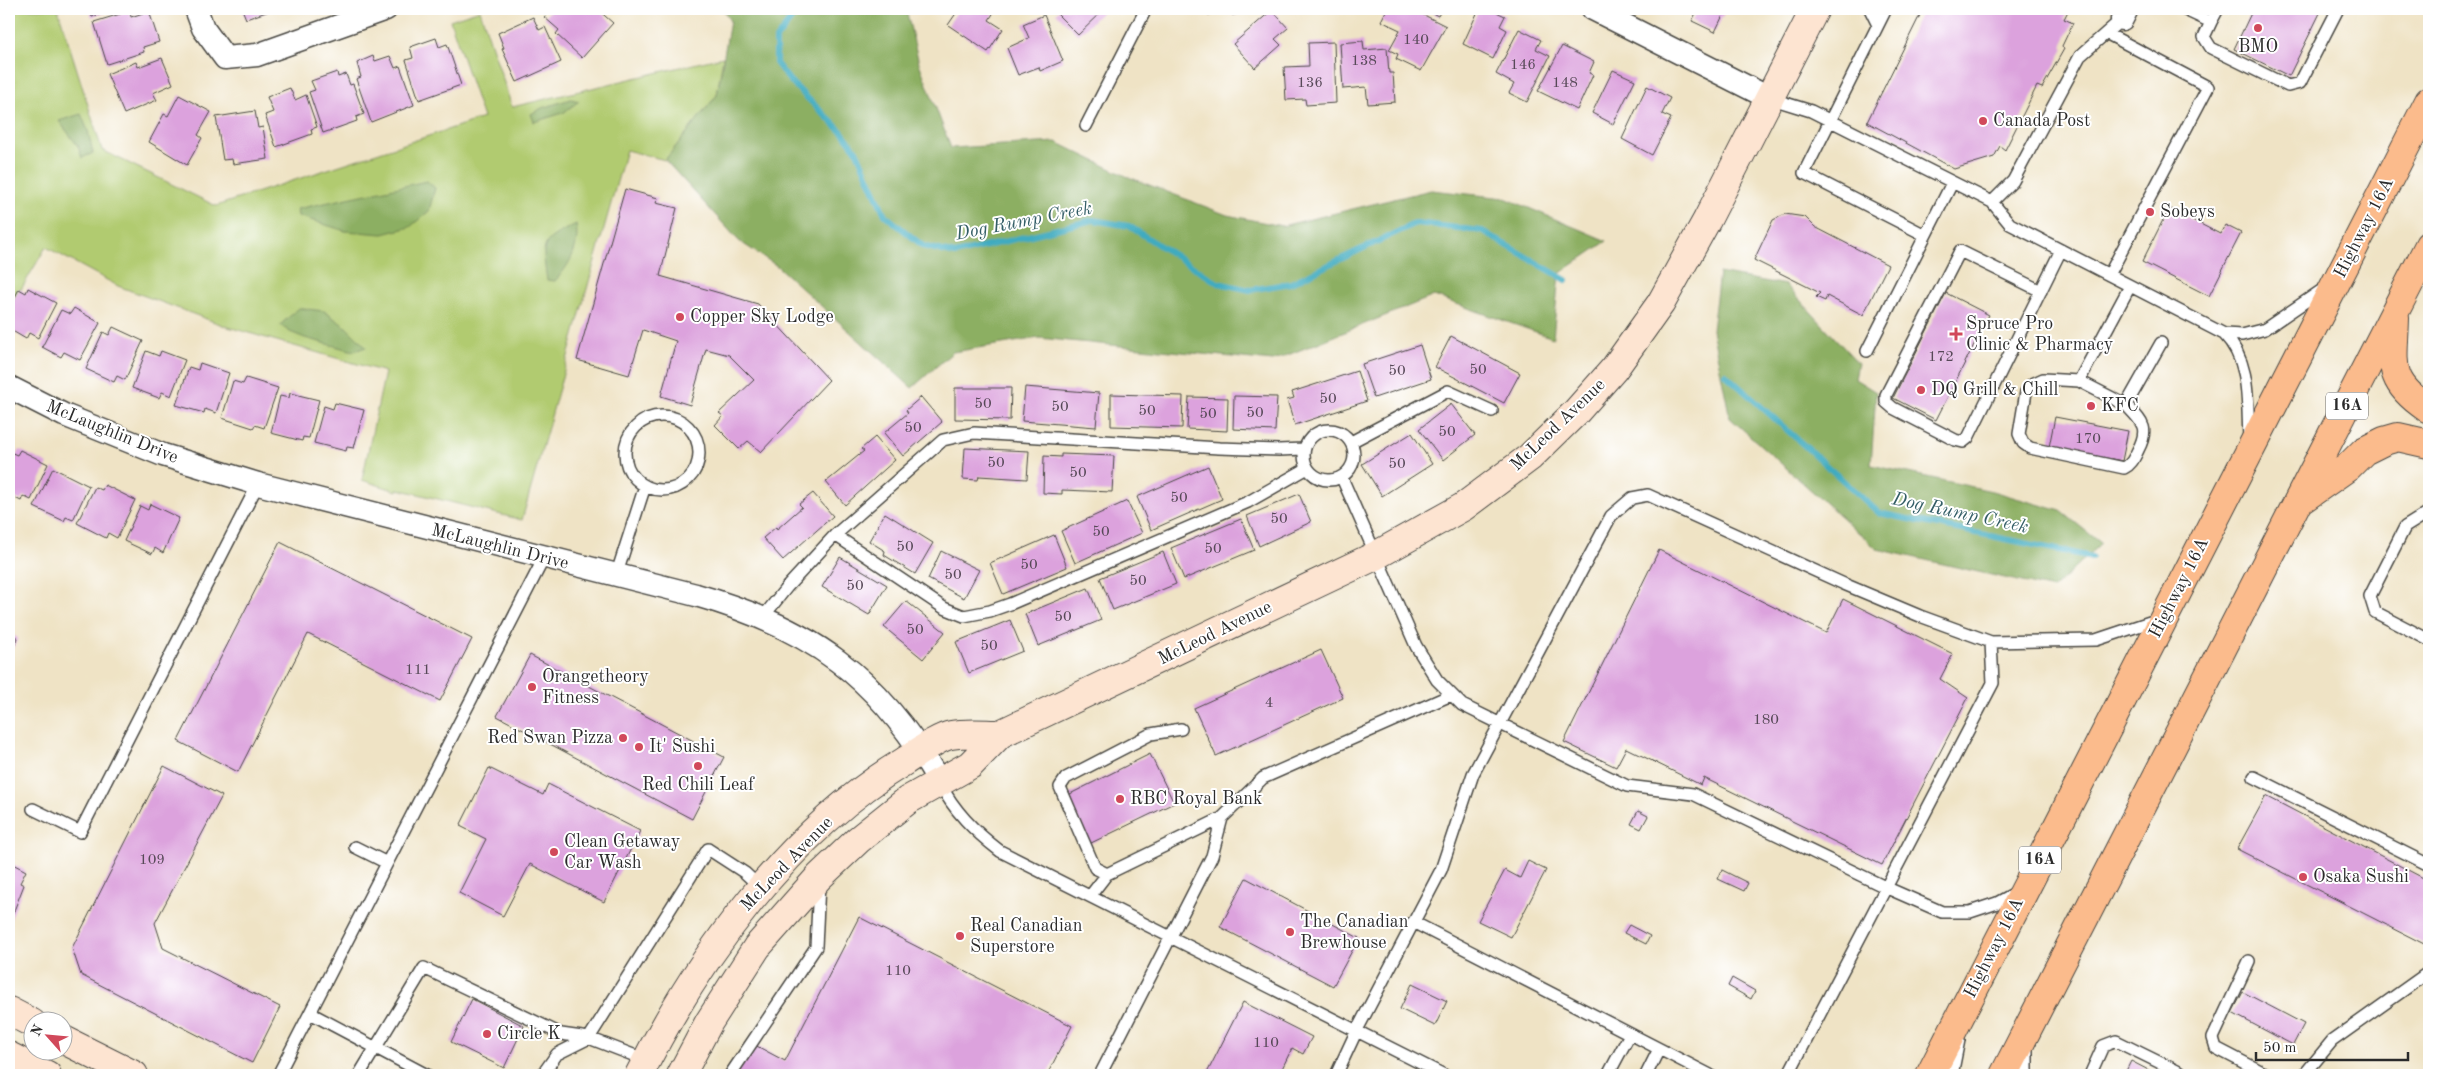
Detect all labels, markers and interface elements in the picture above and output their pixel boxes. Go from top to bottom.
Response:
marker: BMO [2252,22,2264,34]
house number: 140 [1403,33,1429,48]
place label: BMO [2238,38,2278,56]
house number: 138 [1351,54,1377,69]
house number: 146 [1510,58,1536,73]
house number: 136 [1297,76,1323,91]
house number: 148 [1552,76,1578,91]
place label: Canada Post [1993,112,2090,130]
marker: Canada Post [1977,115,1989,127]
street label: Highway 16A [2331,175,2397,281]
water label: Dog Rump Creek [953,199,1094,245]
place label: Sobeys [2160,203,2215,221]
marker: Sobeys [2144,206,2156,218]
place label: Copper Sky Lodge [690,308,834,326]
marker: Copper Sky Lodge [674,311,686,323]
place label: Spruce Pro Clinic & Pharmacy [1966,315,2114,354]
marker: Spruce Pro Clinic & Pharmacy [1950,328,1962,340]
house number: 172 [1928,350,1954,365]
house number: 50 [1469,363,1487,378]
house number: 50 [1388,364,1406,379]
street label: McLeod Avenue [1507,376,1609,474]
place label: DQ Grill & Chill [1931,381,2058,399]
marker: DQ Grill & Chill [1915,384,1927,396]
house number: 50 [1319,392,1337,407]
road number: 16A [2326,392,2368,420]
street label: McLaughlin Drive [43,397,181,467]
house number: 50 [974,397,992,412]
place label: KFC [2101,397,2139,415]
house number: 50 [1051,400,1069,415]
marker: KFC [2085,400,2097,412]
house number: 50 [1138,404,1156,419]
house number: 50 [1246,406,1264,421]
house number: 50 [1199,407,1217,422]
house number: 50 [904,421,922,436]
house number: 50 [1438,425,1456,440]
house number: 170 [2075,432,2101,447]
house number: 50 [987,456,1005,471]
house number: 50 [1388,457,1406,472]
house number: 50 [1069,466,1087,481]
water label: Dog Rump Creek [1889,490,2030,538]
house number: 50 [1170,491,1188,506]
house number: 50 [1270,512,1288,527]
street label: McLaughlin Drive [430,521,570,573]
house number: 50 [1092,525,1110,540]
street label: Highway 16A [2146,535,2212,641]
house number: 50 [896,540,914,555]
house number: 50 [1204,542,1222,557]
house number: 50 [1020,558,1038,573]
house number: 50 [944,568,962,583]
house number: 50 [1129,574,1147,589]
house number: 50 [846,579,864,594]
street label: McLeod Avenue [1155,598,1275,668]
house number: 50 [1054,610,1072,625]
house number: 50 [906,623,924,638]
house number: 50 [980,639,998,654]
house number: 111 [405,663,431,678]
place label: Orangetheory Fitness [542,668,649,707]
marker: Orangetheory Fitness [526,681,538,693]
house number: 4 [1265,696,1273,711]
house number: 180 [1753,713,1779,728]
place label: Red Swan Pizza [487,729,613,747]
marker: Red Swan Pizza [617,732,629,744]
place label: It' Sushi [649,738,715,756]
marker: It' Sushi [633,741,645,753]
marker: Red Chili Leaf [692,760,704,772]
place label: Red Chili Leaf [642,776,755,794]
place label: RBC Royal Bank [1130,790,1262,808]
marker: RBC Royal Bank [1114,793,1126,805]
street label: McLeod Avenue [738,813,836,915]
place label: Clean Getaway Car Wash [564,833,681,872]
marker: Clean Getaway Car Wash [548,846,560,858]
road number: 16A [2019,846,2061,874]
house number: 109 [139,853,165,868]
place label: Osaka Sushi [2313,868,2409,886]
marker: Osaka Sushi [2297,871,2309,883]
street label: Highway 16A [1961,895,2027,1001]
place label: The Canadian Brewhouse [1300,913,1409,952]
place label: Real Canadian Superstore [970,917,1083,956]
marker: The Canadian Brewhouse [1284,926,1296,938]
marker: Real Canadian Superstore [954,930,966,942]
house number: 110 [885,964,911,979]
north arrow [22,1012,72,1062]
text: N [29,1022,46,1038]
place label: Circle K [497,1025,561,1043]
marker: Circle K [481,1028,493,1040]
scale bar [2256,1029,2408,1061]
house number: 110 [1253,1036,1279,1051]
text: 50 m [2263,1041,2297,1056]

